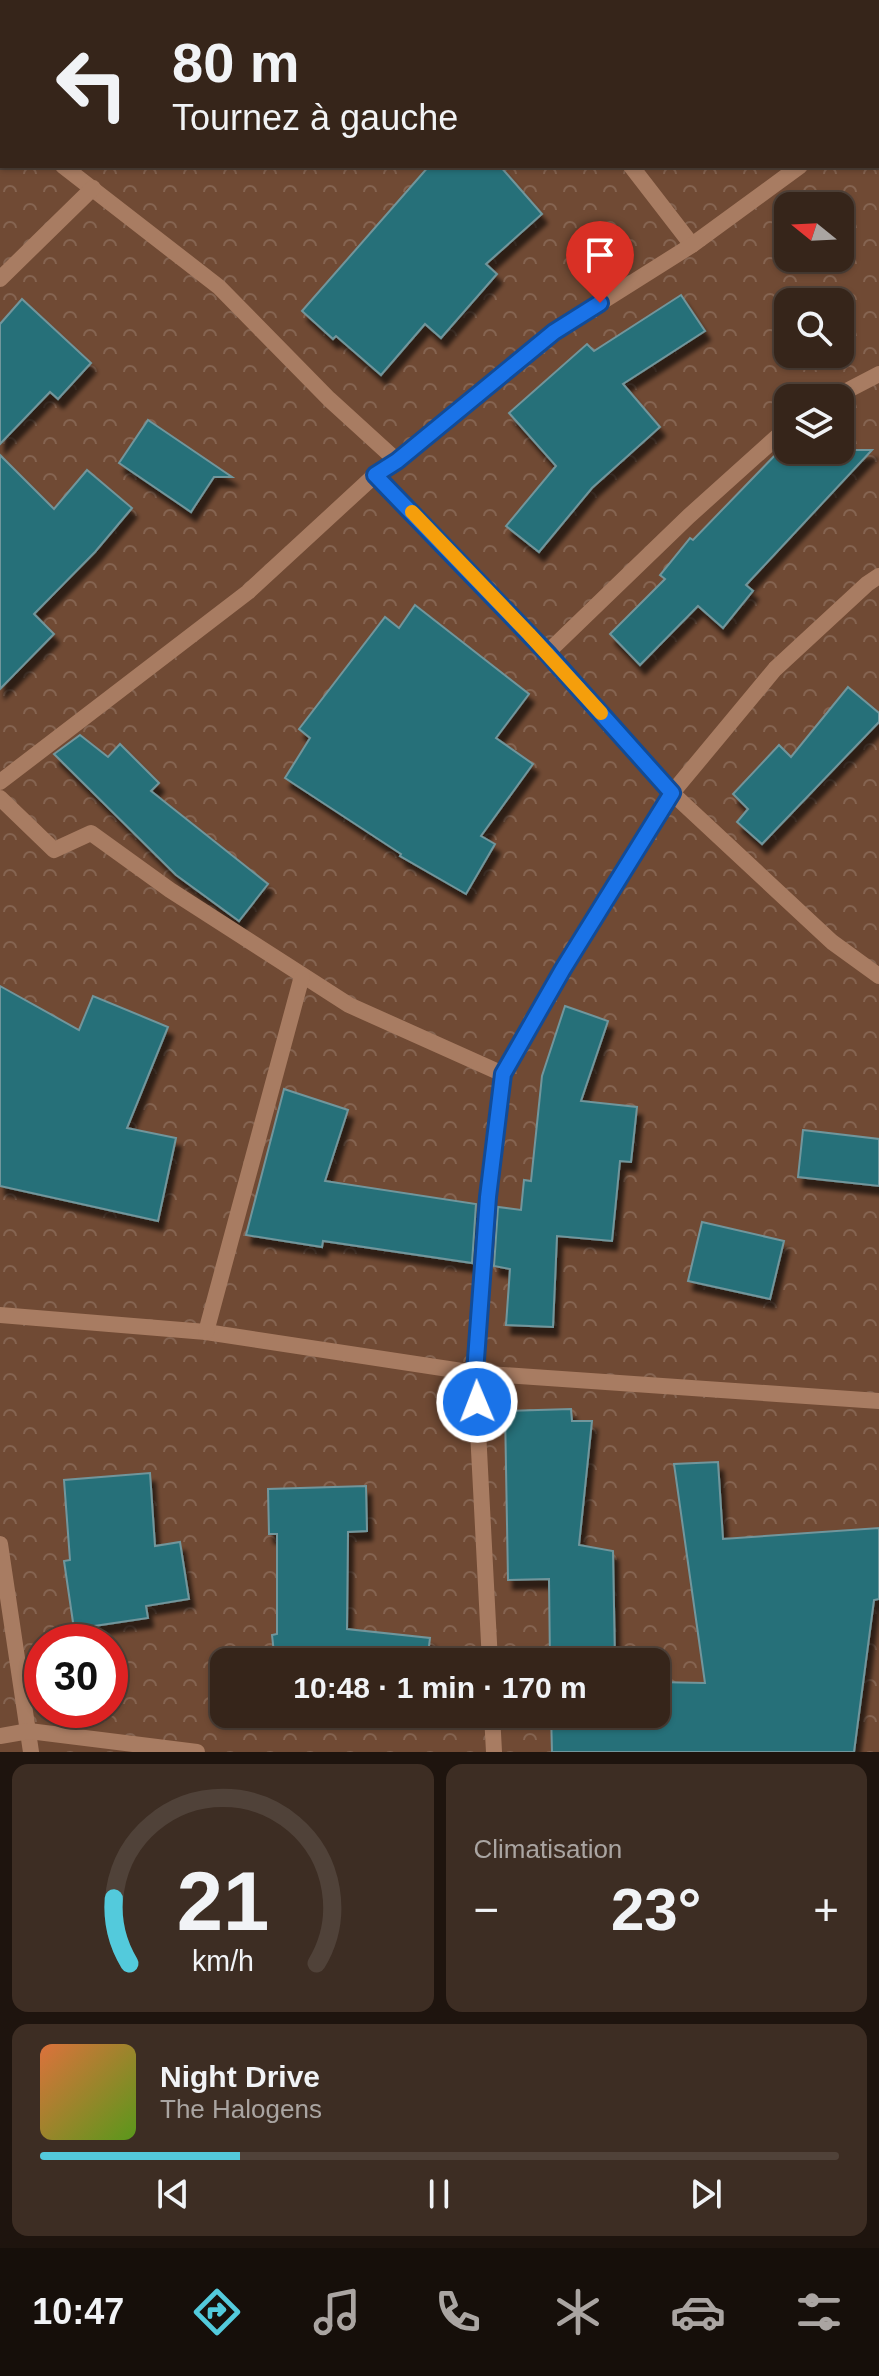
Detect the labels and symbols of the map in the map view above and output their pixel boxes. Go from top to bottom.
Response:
north arrow [774,192,854,272]
pin [566,221,634,303]
position arrow [435,1360,519,1444]
speed limit sign: 30 [24,1624,128,1728]

